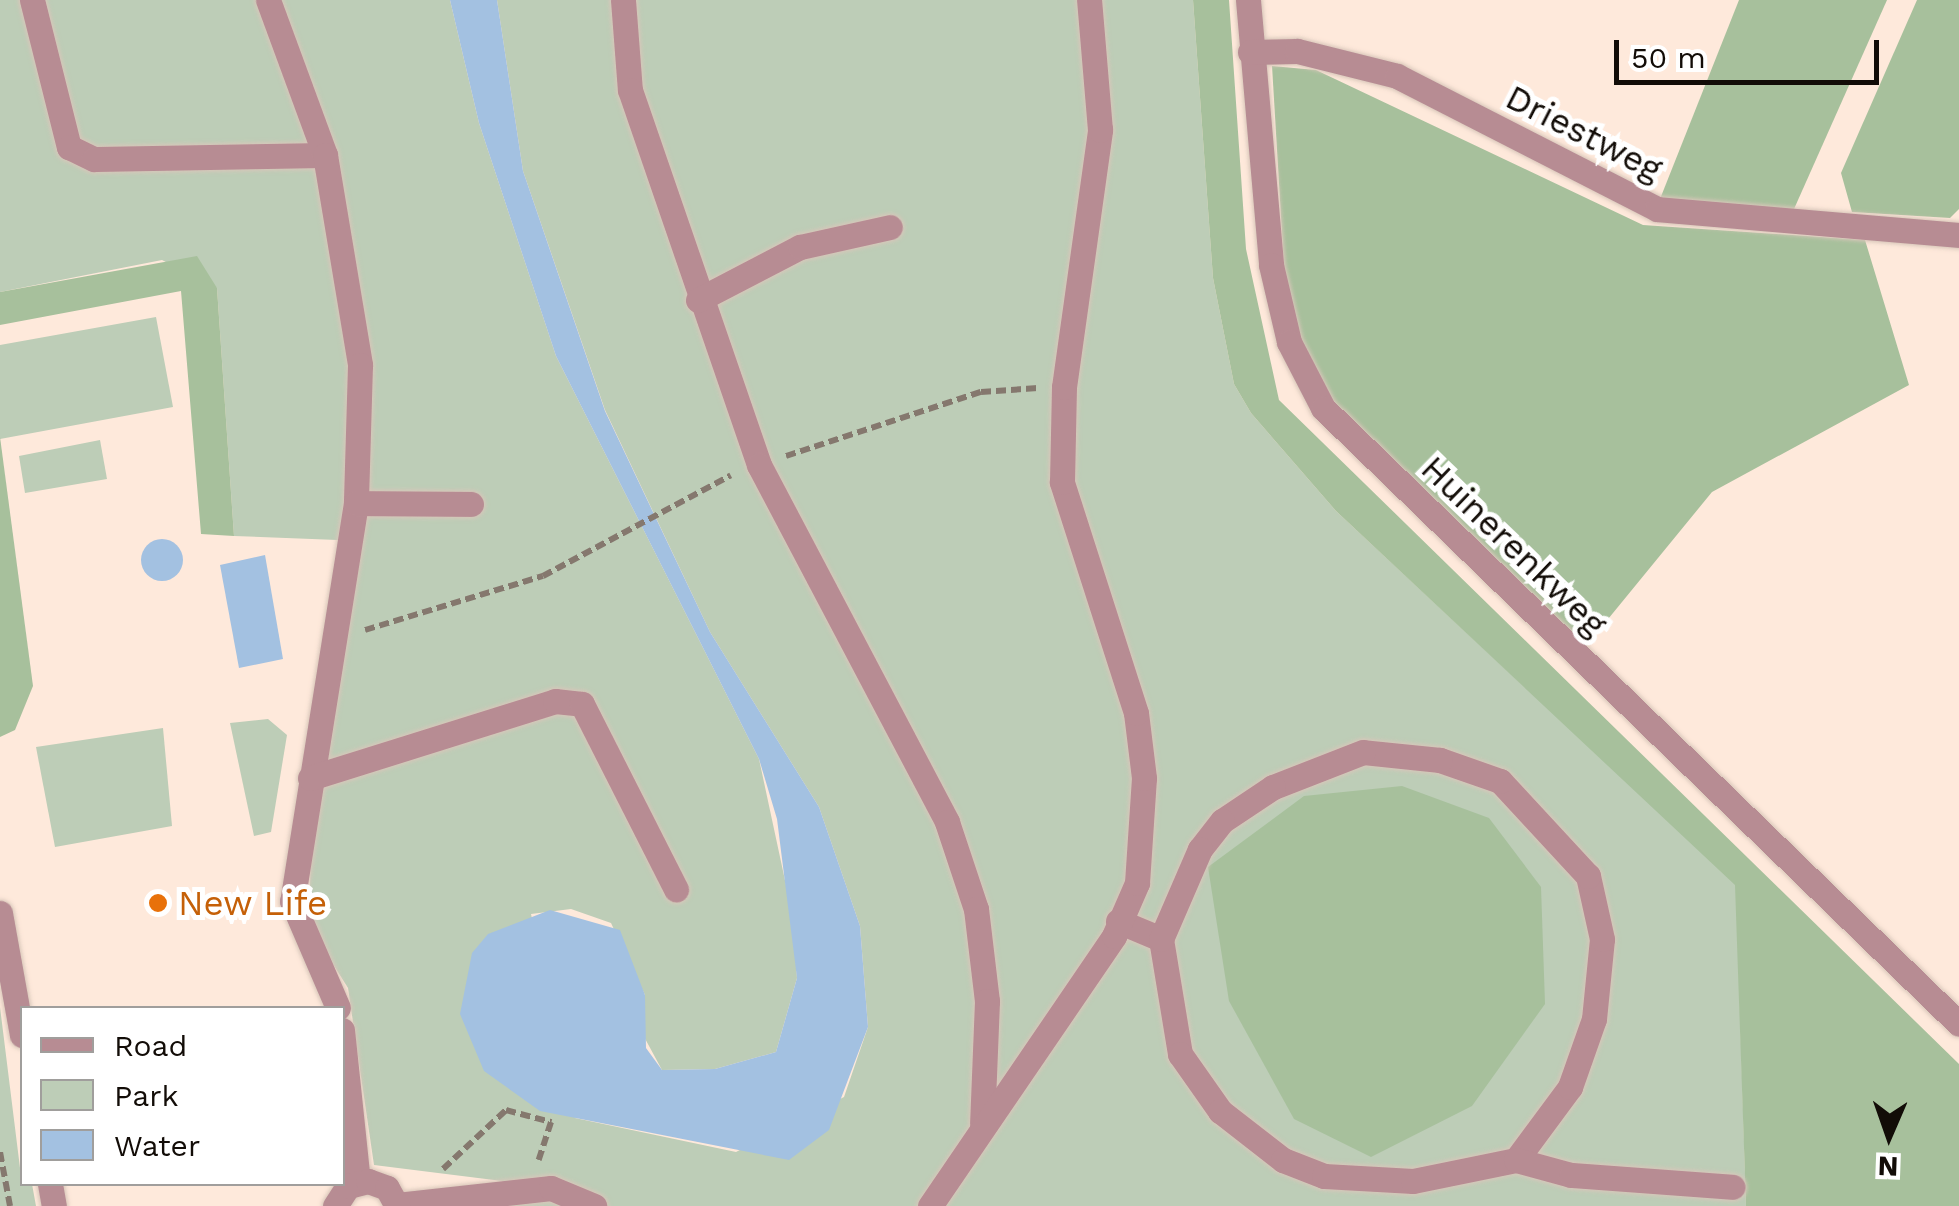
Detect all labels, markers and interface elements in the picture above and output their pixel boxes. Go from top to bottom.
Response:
scale bar [1619,20,1884,82]
text: 50 m [1631,40,1706,75]
street label: Driestweg [1499,76,1669,190]
street label: Huinerenkweg [1413,447,1615,645]
place label: New Life [178,882,328,924]
marker: New Life [147,892,169,914]
legend [20,1006,345,1186]
text: Road [114,1028,187,1063]
text: Park [114,1078,179,1113]
north arrow [1839,1086,1939,1186]
text: Water [114,1128,200,1163]
text: N [1877,1150,1899,1183]

